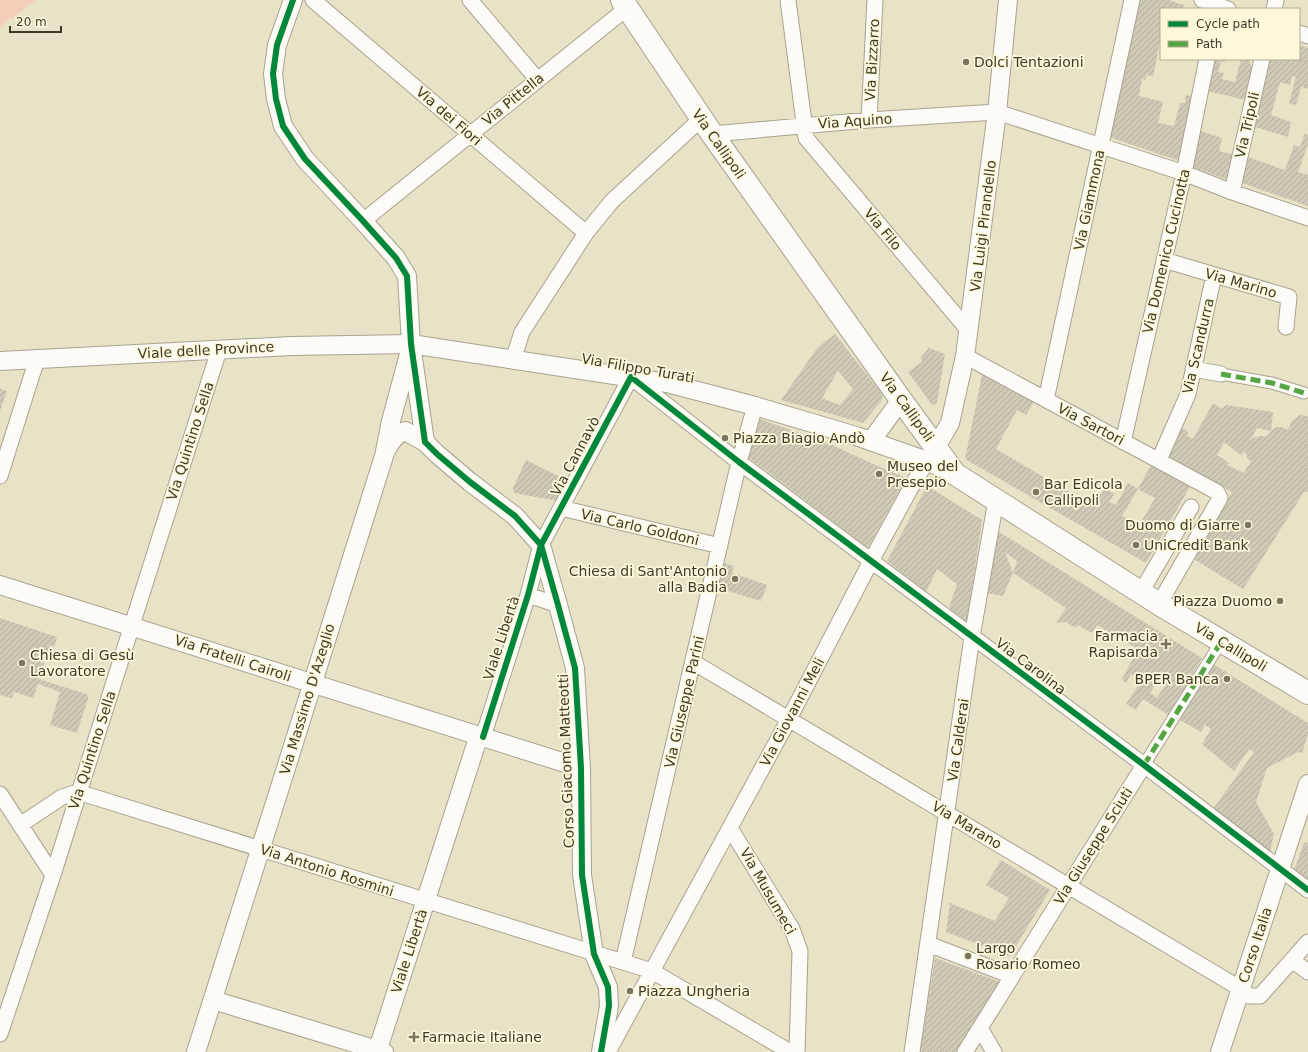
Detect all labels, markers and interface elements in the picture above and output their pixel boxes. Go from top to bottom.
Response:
scale bar [10,8,61,34]
legend [1160,8,1300,60]
text: 20 m [16,15,47,29]
text: Cycle path [1196,17,1260,31]
street label: Via Bizzarro [862,18,882,102]
text: Path [1196,37,1222,51]
place label: Dolci Tentazioni [974,54,1084,70]
marker: Dolci Tentazioni [961,57,971,67]
street label: Via Pittella [479,69,547,129]
street label: Via dei Fiori [413,83,485,149]
street label: Via Tripoli [1232,90,1262,160]
street label: Via Callipoli [689,106,749,182]
street label: Via Aquino [817,110,893,132]
street label: Via Giammona [1070,148,1108,252]
street label: Via Luigi Pirandello [967,159,999,293]
street label: Via Domenico Cucinotta [1139,167,1193,335]
street label: Via Filo [861,205,905,253]
street label: Via Marino [1203,265,1279,301]
street label: Via Scandurra [1179,297,1217,395]
street label: Viale delle Province [137,338,275,362]
street label: Via Filippo Turati [580,350,696,386]
street label: Via Callipoli [877,369,937,445]
street label: Via Quintino Sella [163,380,217,502]
street label: Via Sartori [1055,400,1127,448]
street label: Via Cannavò [547,414,603,498]
place label: Piazza Biagio Andò [733,430,865,446]
marker: Piazza Biagio Andò [720,433,730,443]
place label: Museo del Presepio [887,458,958,490]
marker: Museo del Presepio [874,469,884,479]
place label: Bar Edicola Callipoli [1044,476,1123,508]
marker: Bar Edicola Callipoli [1031,487,1041,497]
street label: Via Carlo Goldoni [579,506,701,548]
place label: Duomo di Giarre [1125,517,1240,533]
marker: Duomo di Giarre [1243,520,1253,530]
place label: UniCredit Bank [1144,537,1250,553]
marker: UniCredit Bank [1131,540,1141,550]
place label: Chiesa di Sant'Antonio alla Badia [569,563,727,595]
marker: Chiesa di Sant'Antonio alla Badia [730,574,740,584]
place label: Piazza Duomo [1173,593,1272,609]
street label: Viale Libertà [480,594,522,682]
marker: Piazza Duomo [1275,596,1285,606]
street label: Via Callipoli [1192,619,1270,675]
street label: Via Massimo D'Azeglio [276,621,338,777]
place label: Farmacia Rapisarda [1088,628,1158,660]
street label: Via Fratelli Cairoli [173,632,293,684]
street label: Via Giuseppe Parini [661,634,707,770]
street label: Via Carolina [993,634,1069,698]
marker: Farmacia Rapisarda [1161,639,1171,649]
place label: Chiesa di Gesù Lavoratore [30,647,134,679]
street label: Via Giovanni Meli [757,655,827,769]
marker: Chiesa di Gesù Lavoratore [17,658,27,668]
place label: BPER Banca [1135,671,1219,687]
street label: Corso Giacomo Matteotti [555,674,577,848]
marker: BPER Banca [1222,674,1232,684]
street label: Via Quintino Sella [65,689,119,811]
street label: Via Calderai [944,697,972,783]
street label: Via Giuseppe Sciuti [1050,784,1136,908]
street label: Via Marano [929,798,1005,852]
street label: Via Antonio Rosmini [258,841,396,899]
street label: Via Musumeci [737,845,799,937]
street label: Corso Italia [1235,905,1275,985]
street label: Viale Libertà [388,907,430,995]
place label: Largo Rosario Romeo [976,940,1081,972]
marker: Largo Rosario Romeo [963,951,973,961]
place label: Piazza Ungheria [638,983,750,999]
marker: Piazza Ungheria [625,986,635,996]
place label: Farmacie Italiane [422,1029,542,1045]
marker: Farmacie Italiane [409,1032,419,1042]

